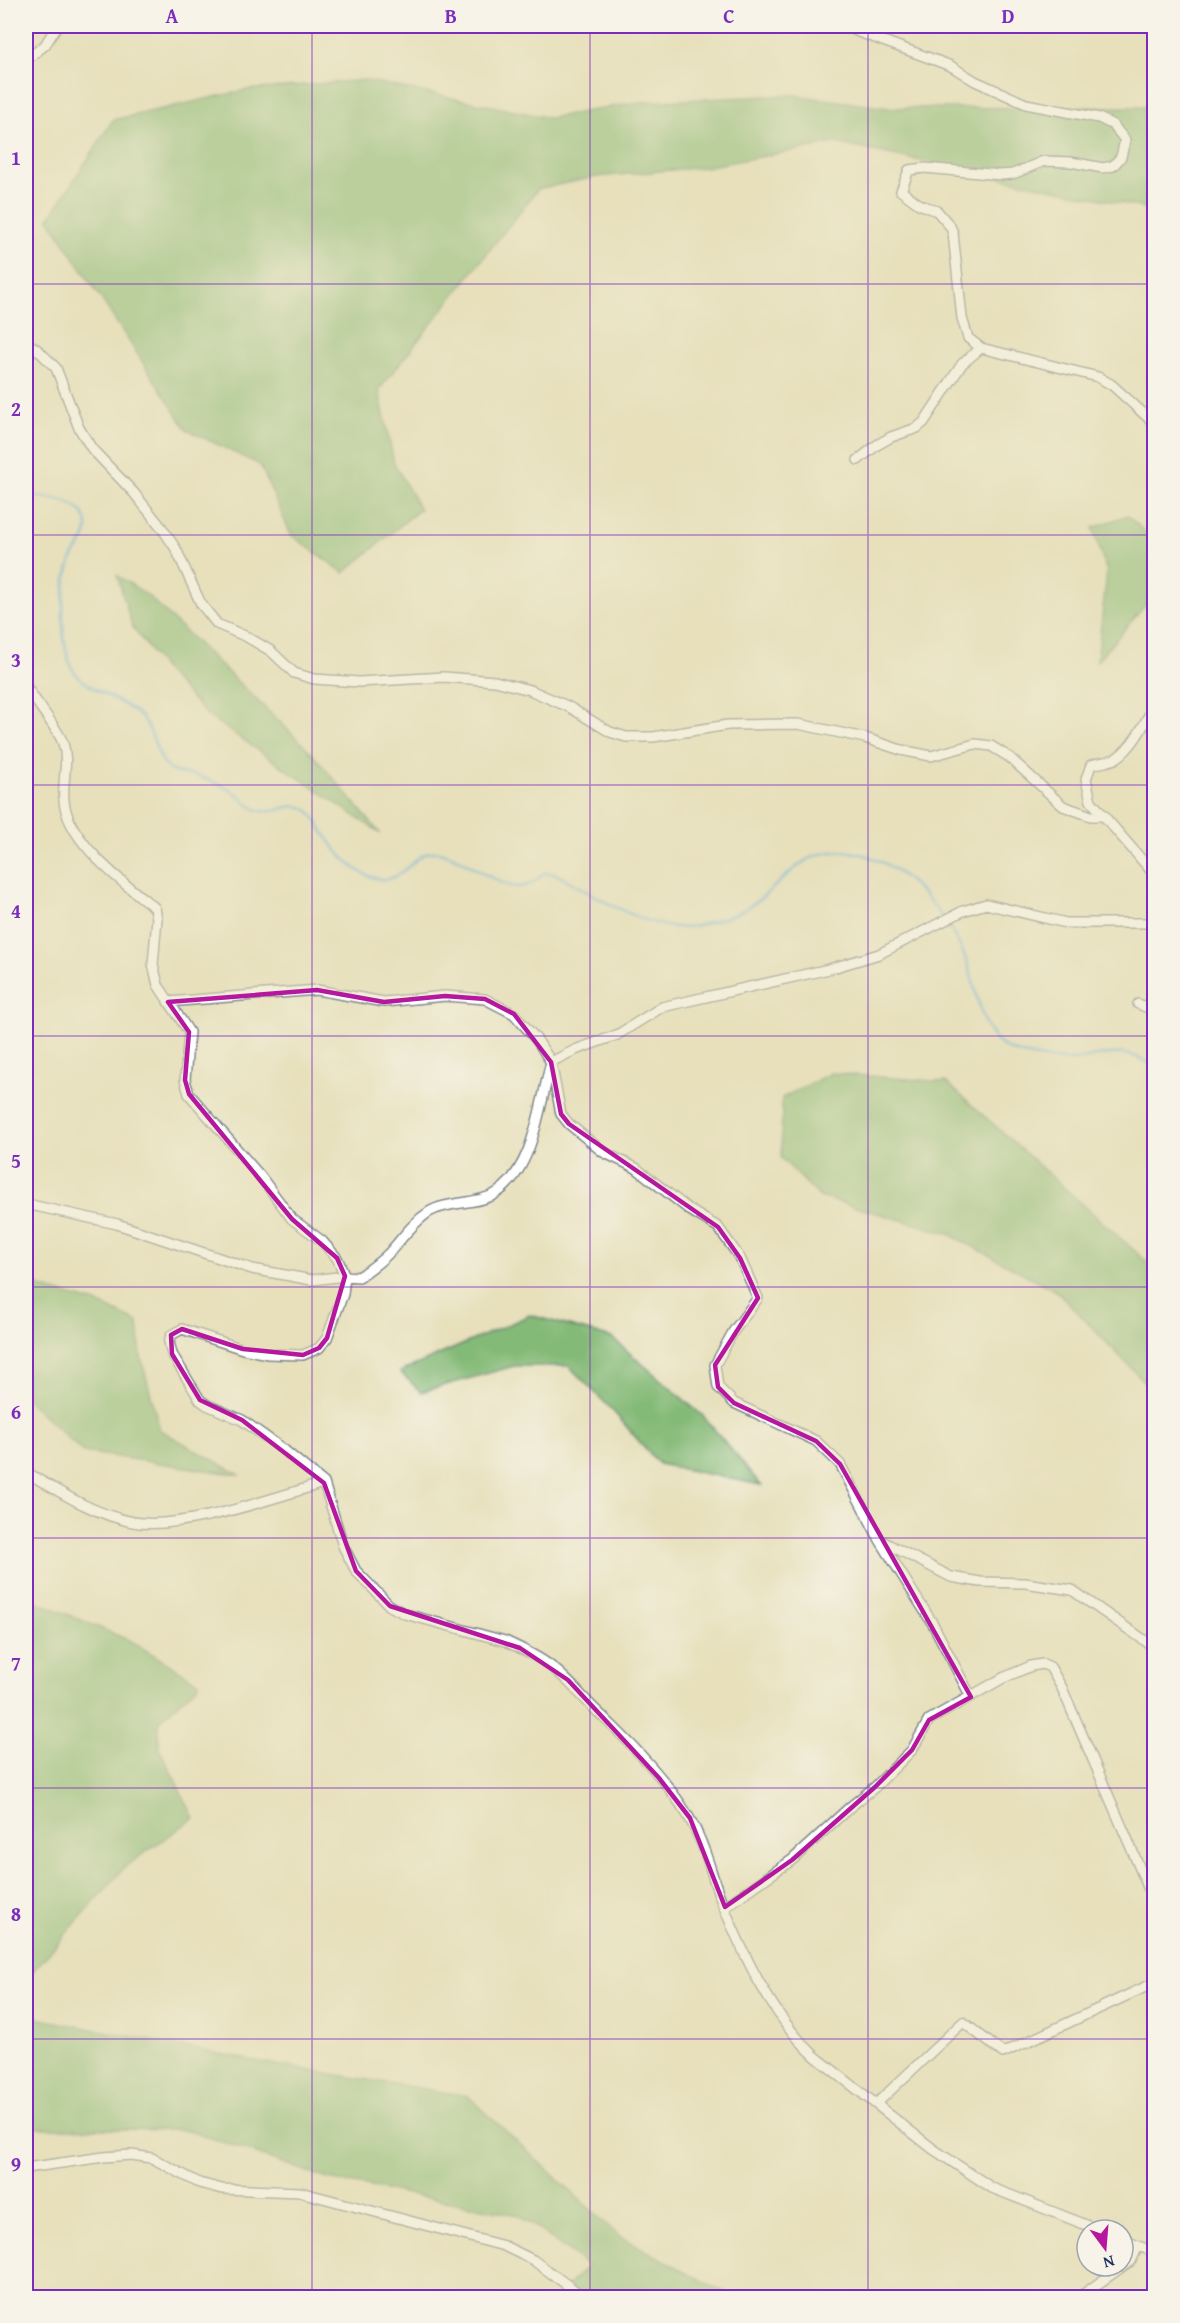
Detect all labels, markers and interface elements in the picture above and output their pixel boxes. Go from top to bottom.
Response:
text: A [166,1,179,30]
text: B [445,1,457,30]
text: C [723,1,735,30]
text: D [1001,1,1015,30]
text: 1 [11,143,21,172]
text: 2 [11,394,21,423]
text: 3 [11,645,21,674]
text: 4 [11,896,21,925]
text: 5 [11,1146,21,1175]
text: 6 [11,1397,21,1426]
text: 7 [11,1648,21,1677]
text: 8 [11,1899,21,1928]
text: 9 [11,2149,21,2178]
north arrow [1075,2218,1135,2278]
text: N [1100,2249,1118,2276]

